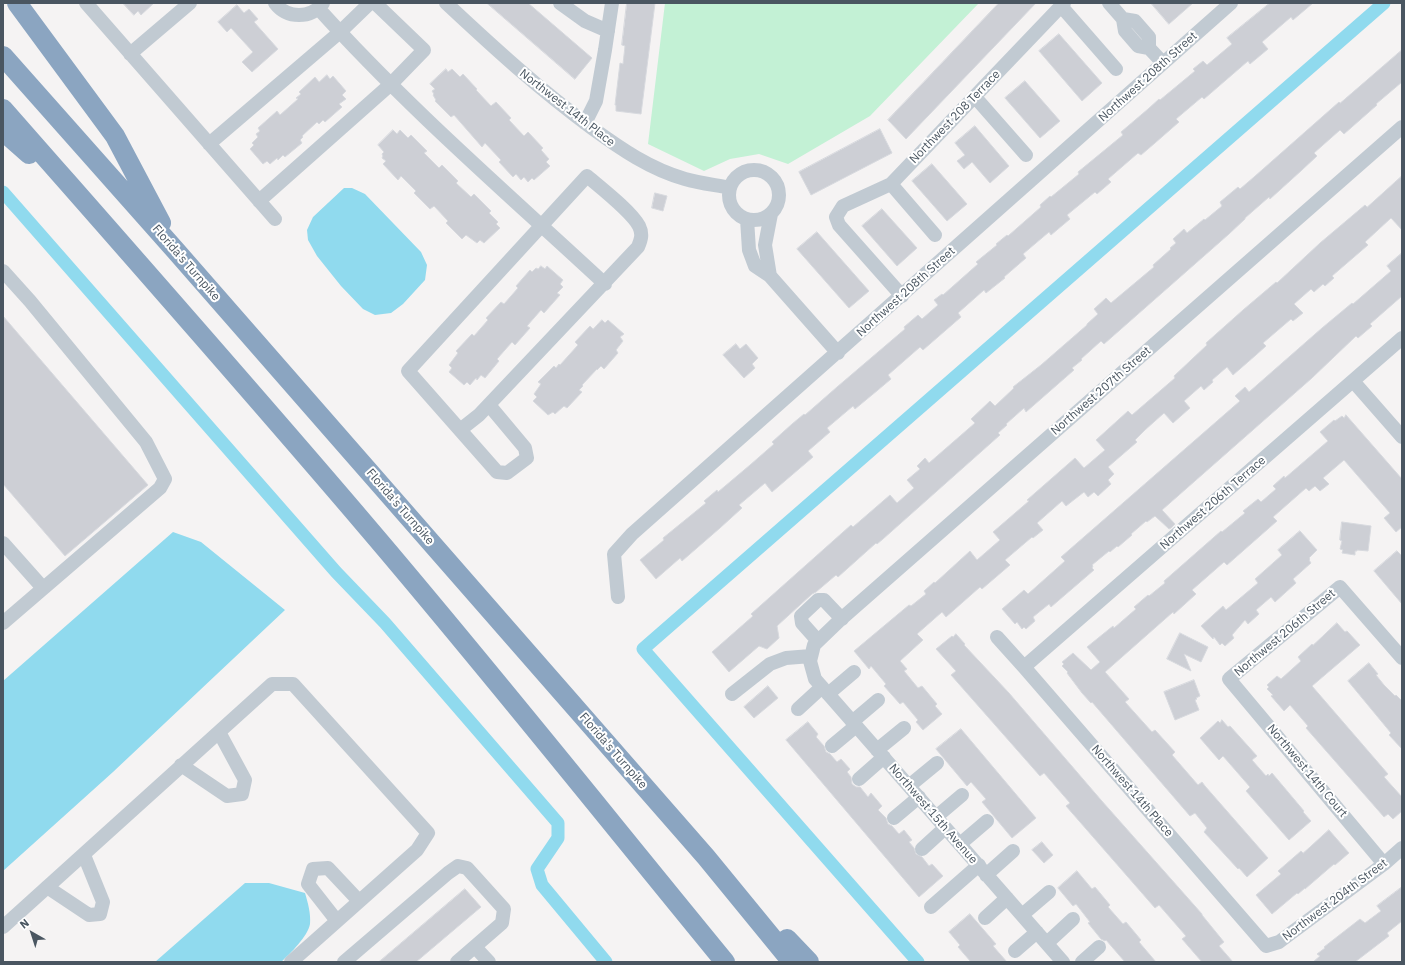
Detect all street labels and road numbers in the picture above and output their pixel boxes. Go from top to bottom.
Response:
street label: Northwest 208th Street [1096,29,1200,125]
street label: Northwest 14th Place [516,66,618,150]
street label: Northwest 208 Terrace [907,67,1003,167]
street label: Florida's Turnpike [149,222,223,304]
street label: Northwest 208th Street [854,244,958,340]
street label: Northwest 207th Street [1048,344,1154,438]
street label: Northwest 206th Terrace [1157,453,1269,553]
street label: Florida's Turnpike [363,466,437,548]
street label: Northwest 206th Street [1232,586,1338,680]
street label: Florida's Turnpike [576,710,650,792]
street label: Northwest 14th Court [1264,722,1350,820]
street label: Northwest 14th Place [1088,742,1176,840]
street label: Northwest 15th Avenue [886,761,980,867]
street label: Northwest 204th Street [1280,856,1390,944]

